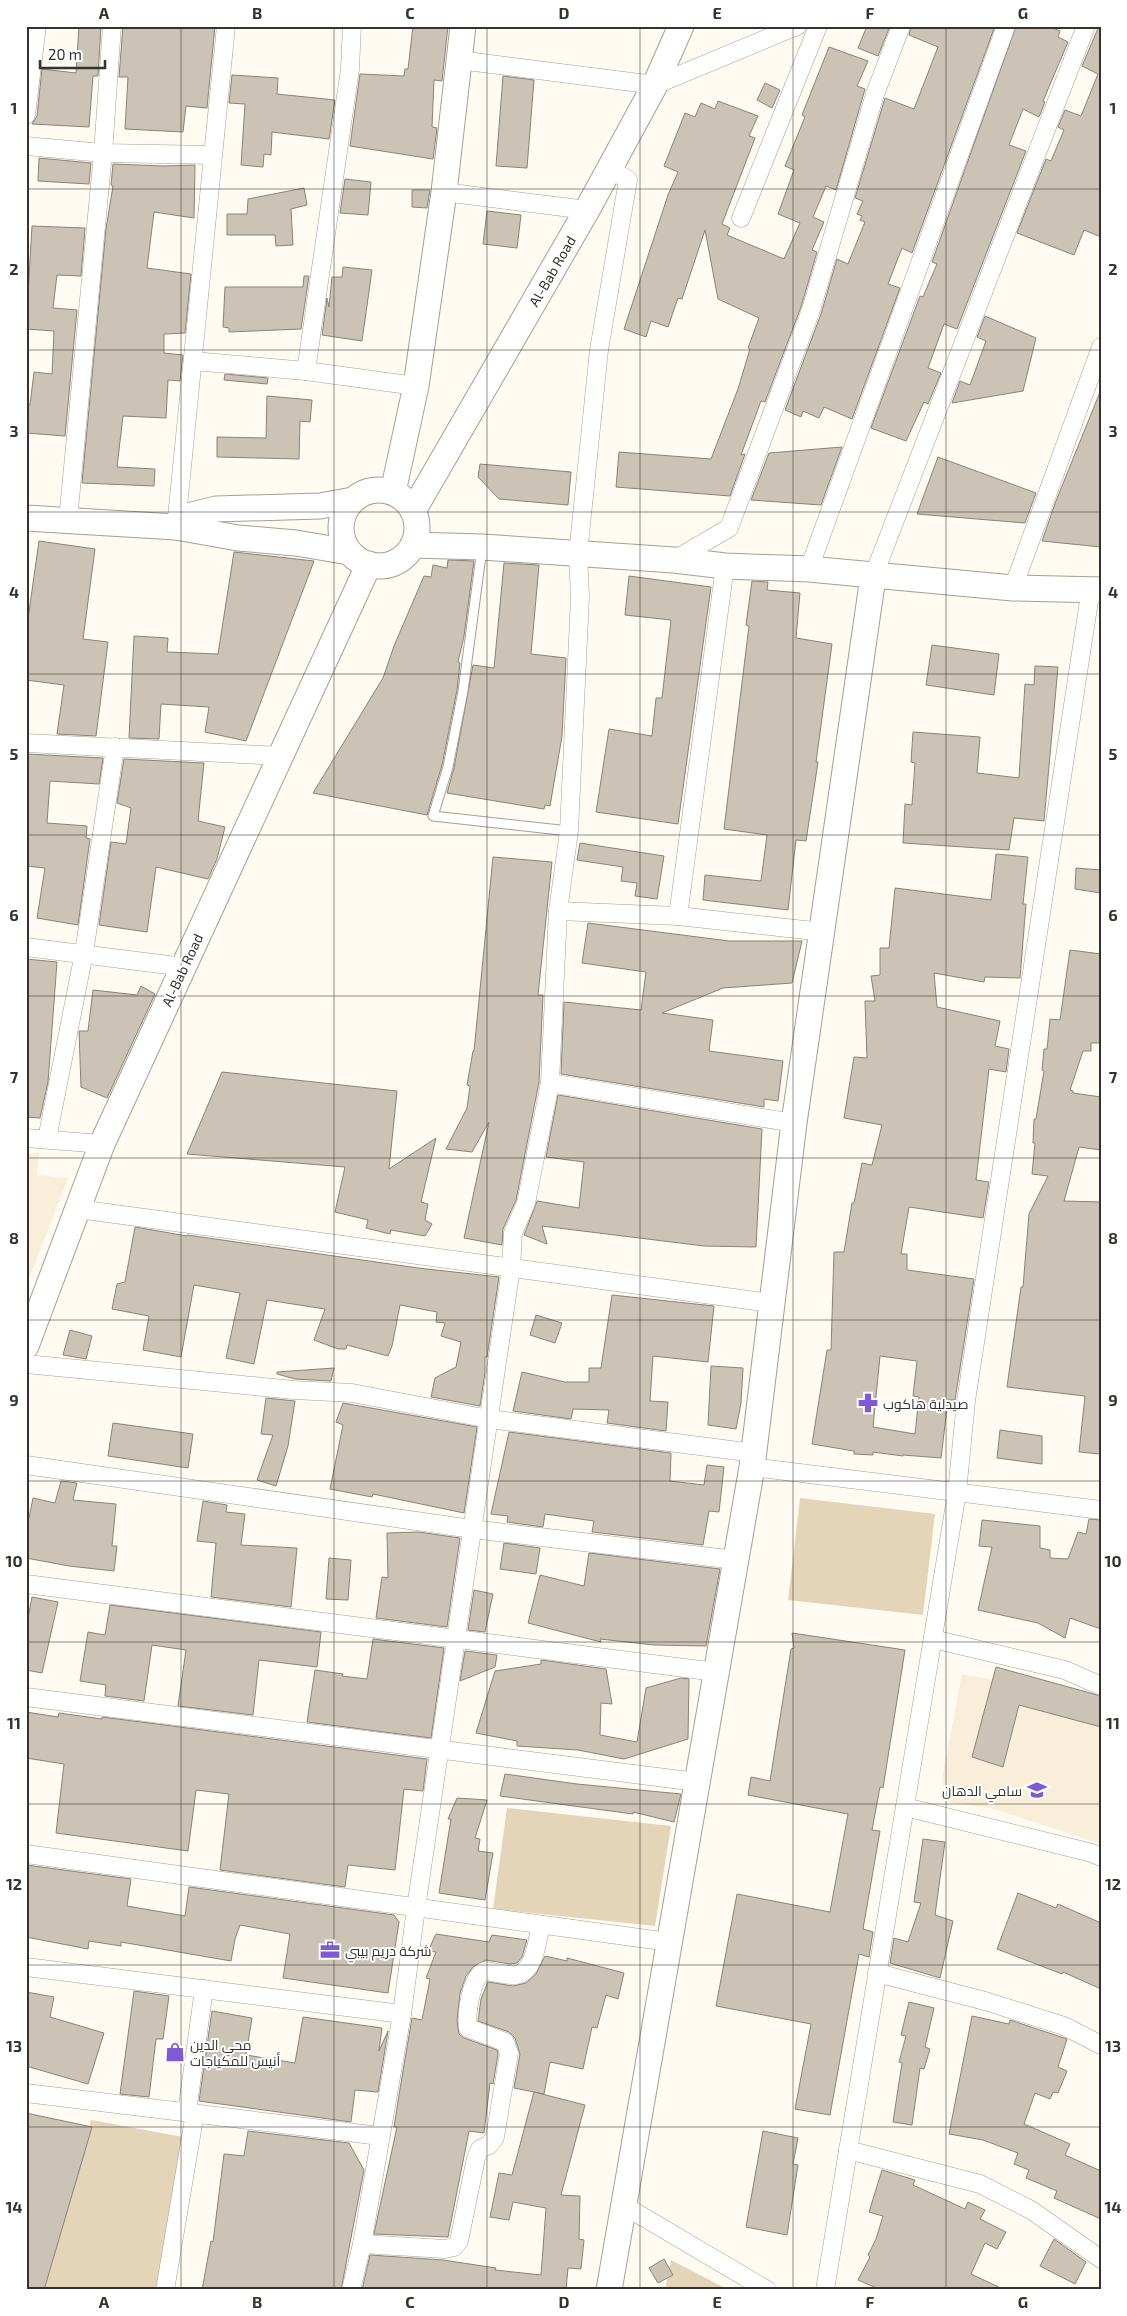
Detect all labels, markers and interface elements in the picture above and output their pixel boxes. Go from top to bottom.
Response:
text: A [99,3,110,22]
text: B [252,3,262,22]
text: C [405,3,415,22]
text: D [559,3,570,22]
text: E [712,3,722,22]
text: F [866,3,875,22]
text: G [1018,3,1028,22]
scale bar [40,38,105,70]
text: 20 m [48,45,82,63]
text: 1 [11,98,17,117]
text: 1 [1110,98,1116,117]
street label: Al-Bab Road [525,233,579,309]
text: 2 [9,259,19,278]
text: 2 [1108,259,1118,278]
text: 3 [9,421,19,440]
text: 3 [1108,421,1118,440]
text: 4 [9,582,19,601]
text: 4 [1108,582,1118,601]
text: 5 [10,744,19,763]
text: 5 [1109,744,1118,763]
text: 6 [9,905,19,924]
text: 6 [1108,905,1118,924]
street label: Al-Bab Road [158,931,206,1009]
text: 7 [10,1067,19,1086]
text: 7 [1109,1067,1118,1086]
text: 8 [9,1228,19,1247]
text: 8 [1108,1228,1118,1247]
text: 9 [9,1390,19,1409]
text: 9 [1108,1390,1118,1409]
pharmacy icon: صيدلية هاكوب [857,1392,879,1414]
place label: صيدلية هاكوب [883,1395,968,1412]
text: 10 [5,1551,23,1570]
text: 10 [1104,1551,1122,1570]
text: 11 [7,1713,21,1732]
text: 11 [1106,1713,1120,1732]
school or university icon: سامي الدهان [1026,1779,1048,1801]
place label: سامي الدهان [942,1782,1022,1803]
text: 12 [6,1874,22,1893]
text: 12 [1105,1874,1121,1893]
office icon: شركة دريم بيبي [319,1939,341,1961]
place label: شركة دريم بيبي [345,1942,432,1963]
text: 13 [6,2036,22,2055]
place label: محي الدين أنيس للمكياجات [190,2036,280,2069]
text: 13 [1105,2036,1121,2055]
shop icon: محي الدين أنيس للمكياجات [164,2041,186,2063]
text: 14 [5,2197,23,2216]
text: 14 [1104,2197,1122,2216]
text: A [99,2292,110,2311]
text: B [252,2292,262,2311]
text: C [405,2292,415,2311]
text: D [559,2292,570,2311]
text: E [712,2292,722,2311]
text: F [866,2292,875,2311]
text: G [1018,2292,1028,2311]

